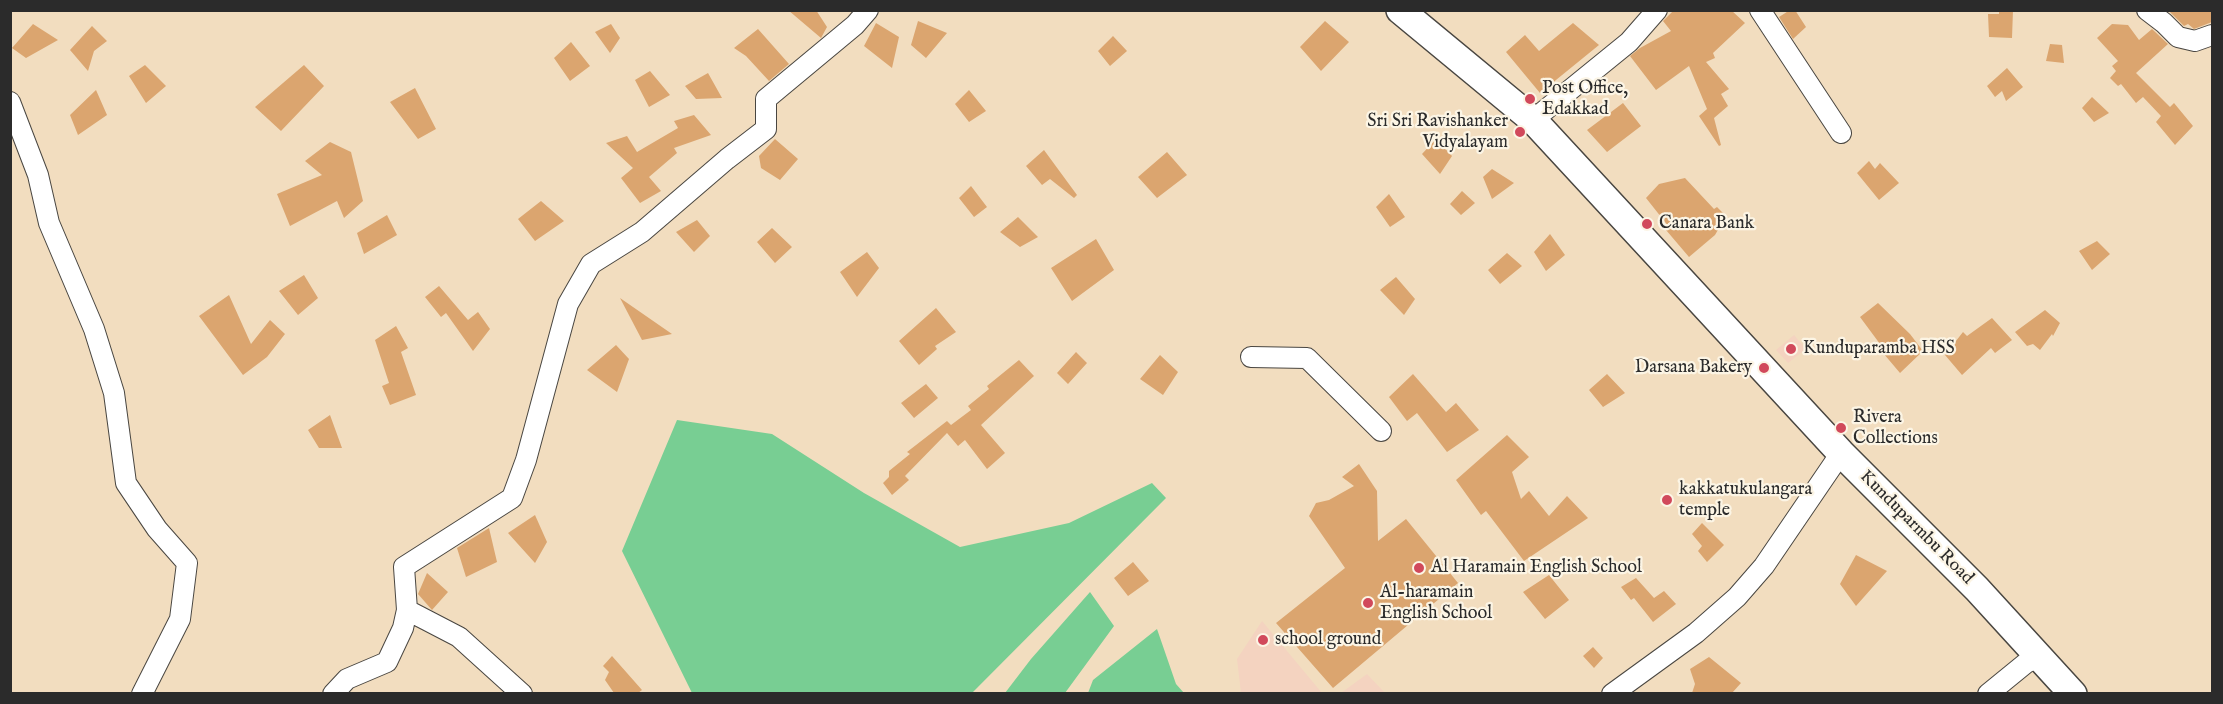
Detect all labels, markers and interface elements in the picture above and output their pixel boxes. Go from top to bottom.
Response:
place label: Post Office, Edakkad [1542,78,1628,121]
marker: Post Office, Edakkad [1523,92,1537,106]
place label: Sri Sri Ravishanker Vidyalayam [1367,111,1508,154]
marker: Sri Sri Ravishanker Vidyalayam [1513,125,1527,139]
place label: Canara Bank [1659,213,1754,235]
marker: Canara Bank [1640,217,1654,231]
place label: Kunduparamba HSS [1803,338,1955,360]
marker: Kunduparamba HSS [1784,342,1798,356]
place label: Darsana Bakery [1635,357,1752,379]
marker: Darsana Bakery [1757,361,1771,375]
place label: Rivera Collections [1853,407,1938,450]
marker: Rivera Collections [1834,421,1848,435]
street label: Kunduparmbu Road [1855,467,1977,589]
place label: kakkatukulangara temple [1679,479,1812,522]
marker: kakkatukulangara temple [1660,493,1674,507]
place label: Al Haramain English School [1431,557,1642,579]
marker: Al Haramain English School [1412,561,1426,575]
place label: Al-haramain English School [1380,582,1492,624]
marker: Al-haramain English School [1361,596,1375,610]
place label: school ground [1275,629,1381,651]
marker: school ground [1256,633,1270,647]

